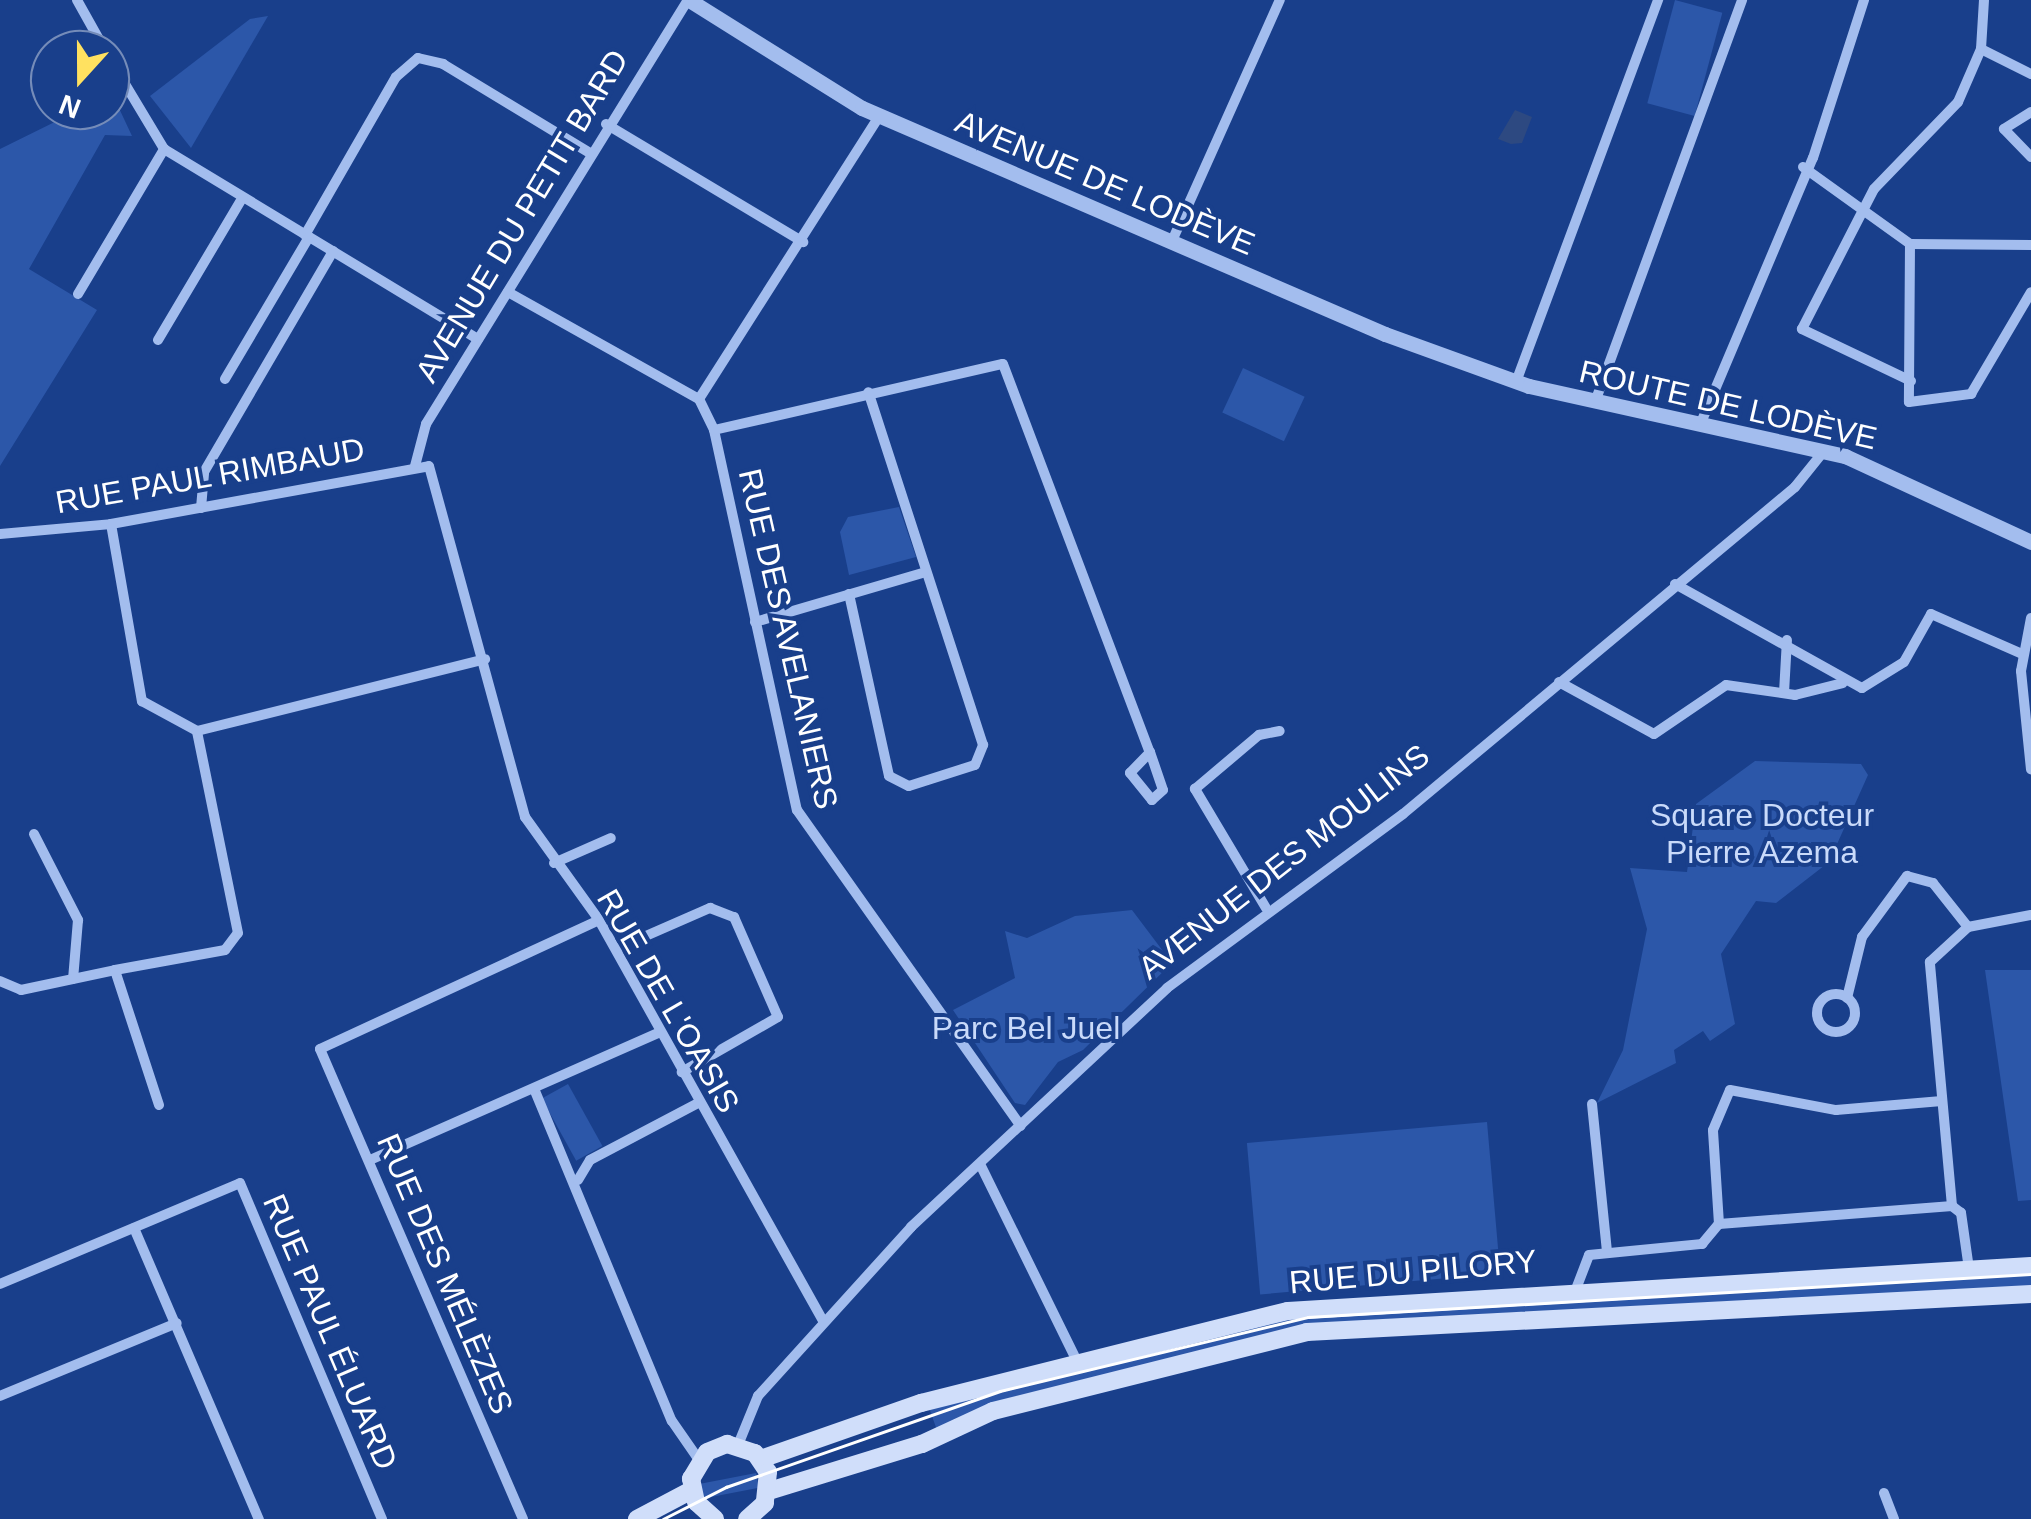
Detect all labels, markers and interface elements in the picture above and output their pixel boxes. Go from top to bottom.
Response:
north arrow [30,30,130,130]
street label: AVENUE DU PETIT BARD [407,43,637,389]
text: N [55,89,85,125]
street label: AVENUE DE LODÈVE [950,103,1260,263]
street label: ROUTE DE LODÈVE [1576,352,1880,458]
street label: RUE PAUL RIMBAUD [52,430,368,522]
street label: RUE DES AVELANIERS [730,464,846,814]
street label: AVENUE DES MOULINS [1131,736,1437,988]
park label: Square Docteur Pierre Azema [1650,797,1874,872]
street label: RUE DE L'OASIS [588,882,748,1120]
park label: Parc Bel Juel [932,1009,1120,1047]
street label: RUE DES MÉLÈZES [369,1128,521,1420]
street label: RUE PAUL ÉLUARD [254,1188,406,1476]
street label: RUE DU PILORY [1288,1242,1538,1302]

